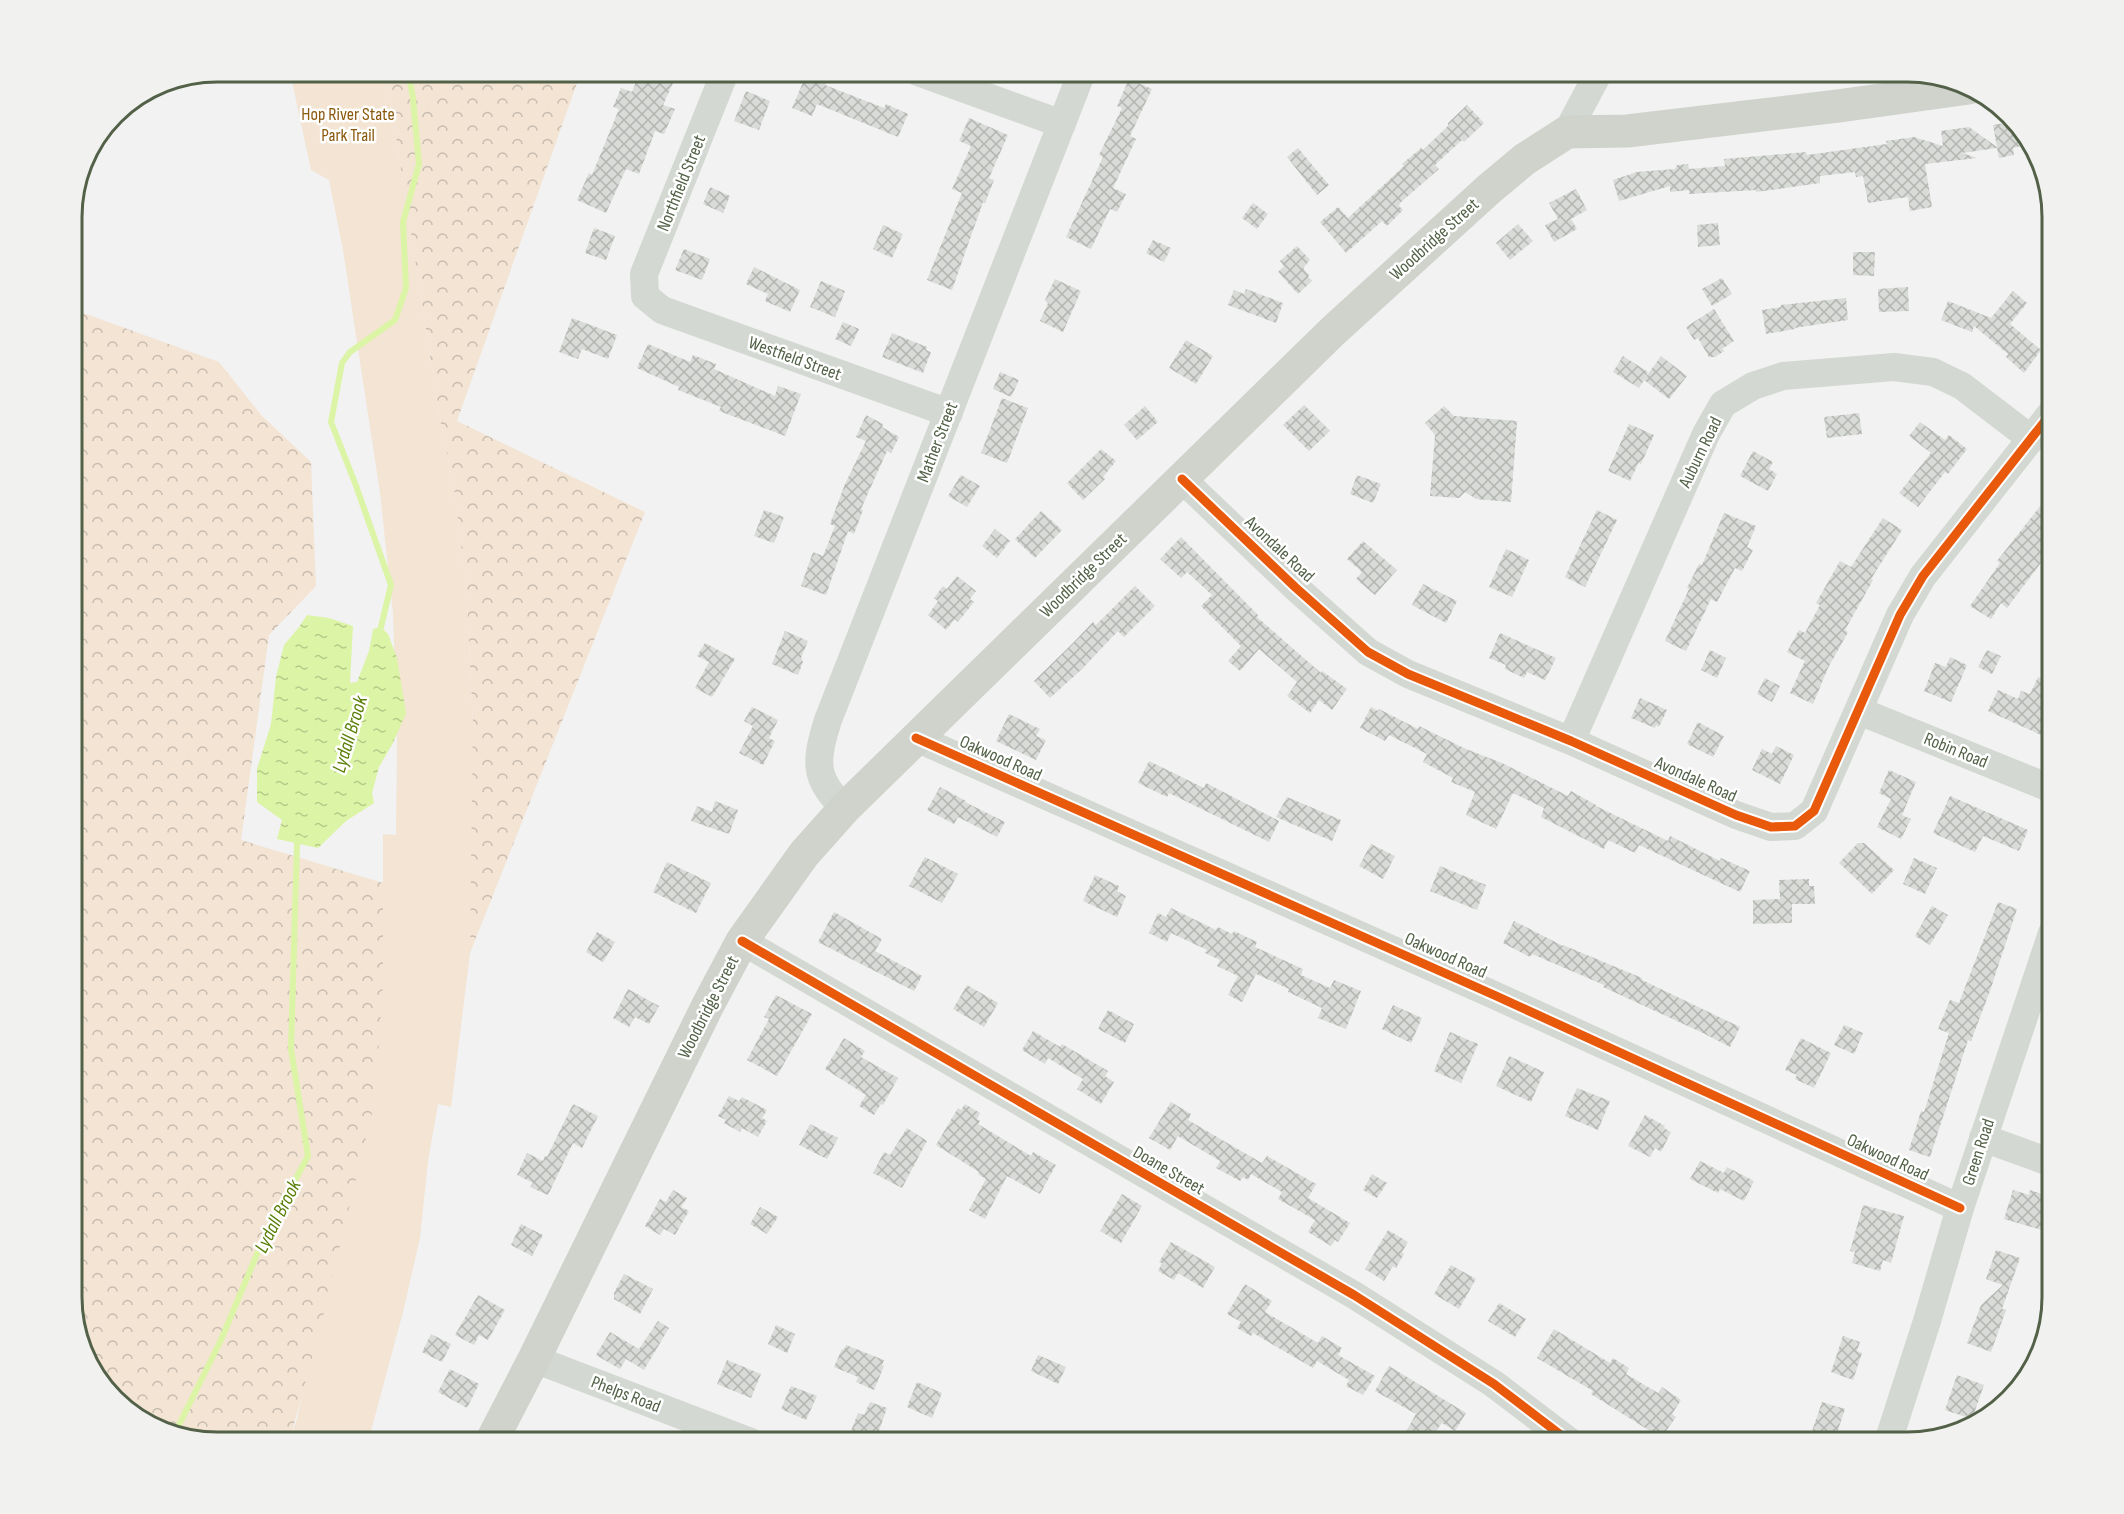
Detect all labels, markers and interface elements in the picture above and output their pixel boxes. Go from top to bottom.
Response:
park label: Hop River State Park Trail [301,104,395,146]
street label: Northfield Street [653,131,710,234]
street label: Woodbridge Street [1385,194,1484,285]
street label: Westfield Street [745,332,845,385]
street label: Mather Street [913,399,963,485]
street label: Auburn Road [1674,413,1727,492]
street label: Avondale Road [1240,511,1319,587]
street label: Woodbridge Street [1036,528,1131,622]
water label: Lydall Brook [327,693,373,775]
street label: Robin Road [1921,728,1991,773]
street label: Oakwood Road [956,731,1045,786]
street label: Avondale Road [1651,752,1740,807]
street label: Oakwood Road [1401,928,1490,983]
street label: Woodbridge Street [674,952,744,1062]
street label: Green Road [1958,1116,1999,1188]
street label: Oakwood Road [1844,1129,1932,1186]
street label: Doane Street [1129,1142,1209,1200]
water label: Lydall Brook [249,1176,307,1257]
street label: Phelps Road [588,1372,663,1417]

